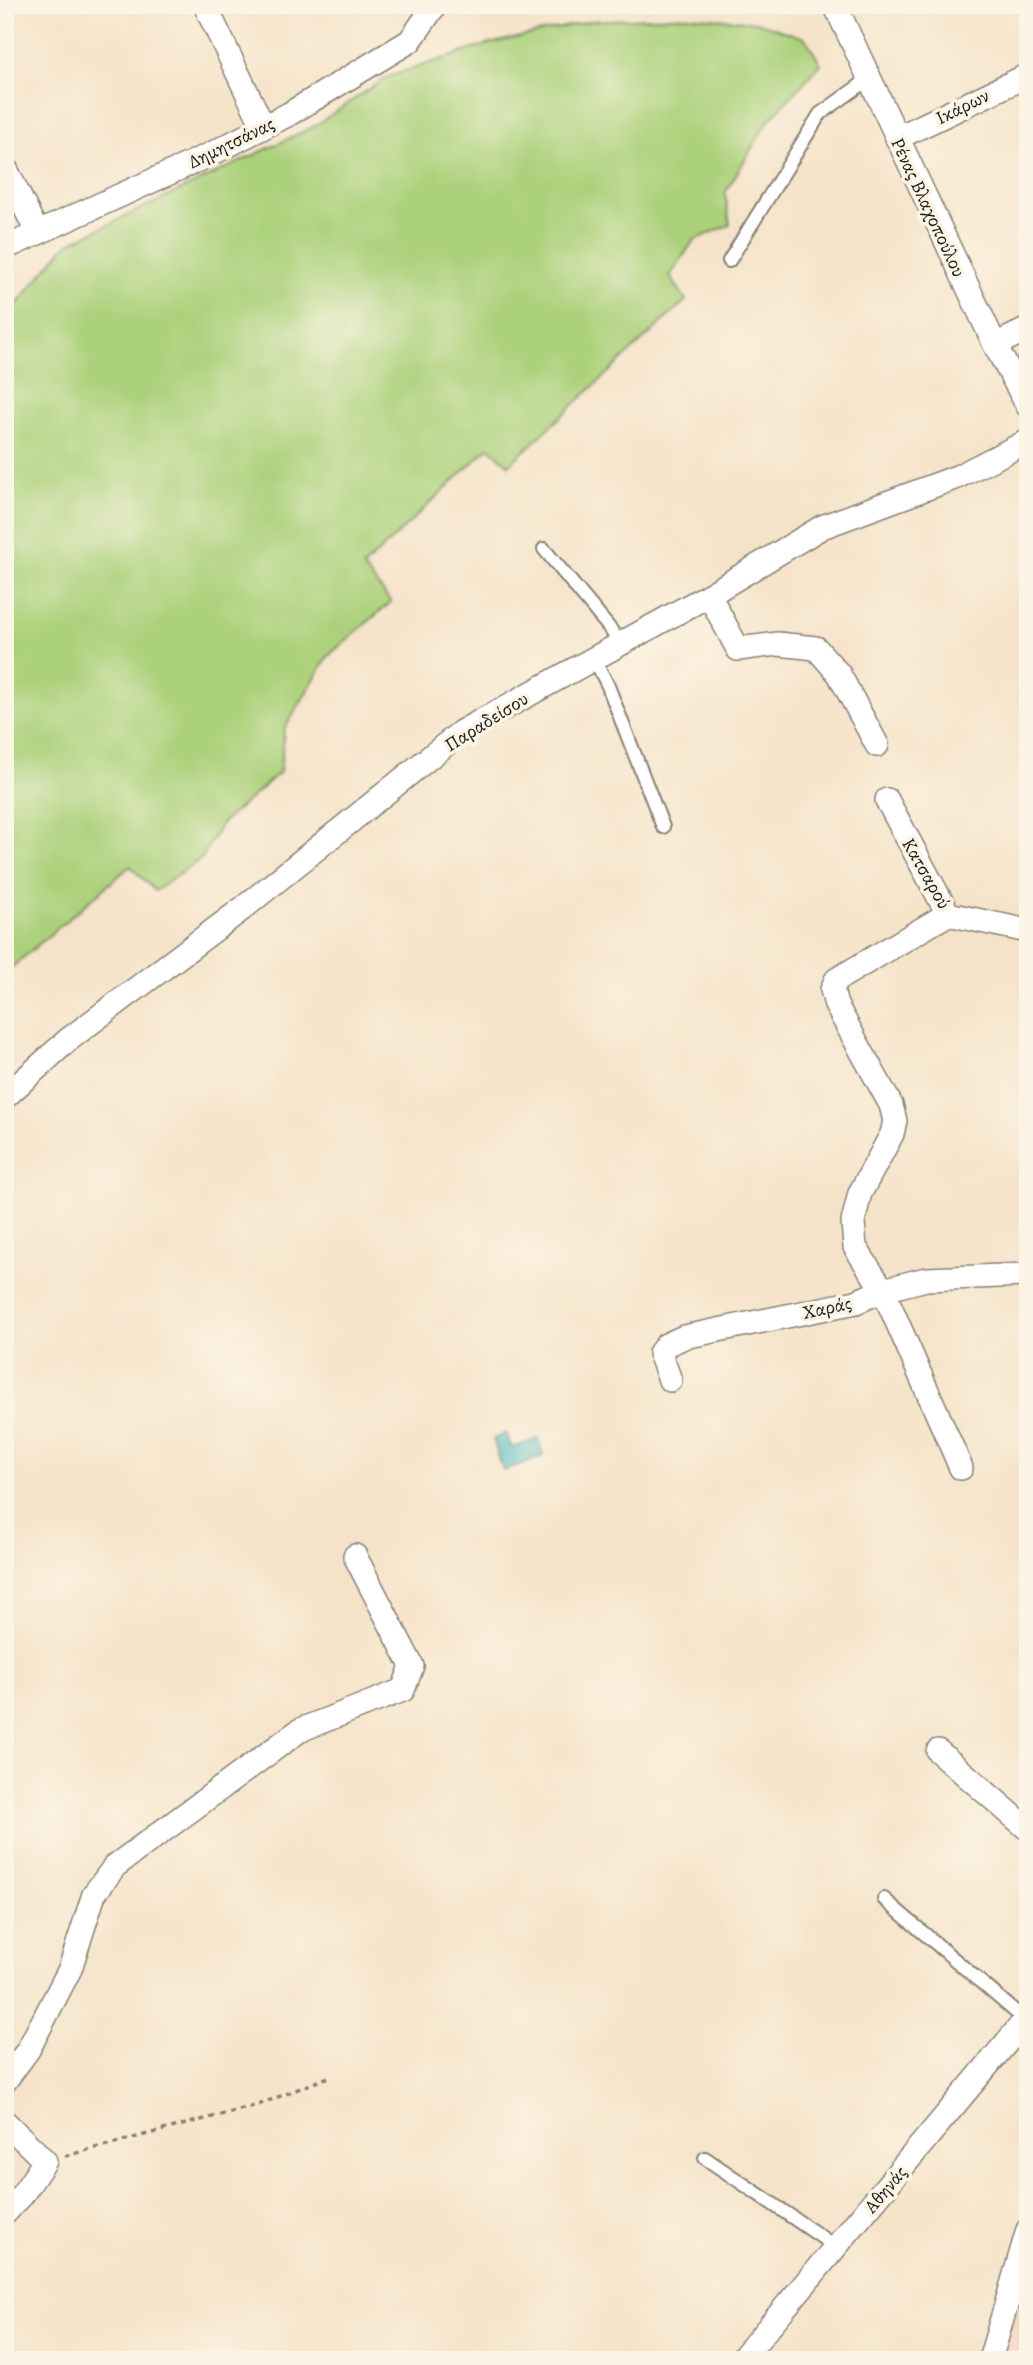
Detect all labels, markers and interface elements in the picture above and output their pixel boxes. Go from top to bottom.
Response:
street label: Ικάρων [931,83,994,131]
street label: Δημητσάνας [184,111,279,175]
street label: Ρένας Βλαχοπούλου [884,134,972,281]
street label: Παραδείσου [440,686,533,758]
street label: Κατσαρού [895,833,957,914]
street label: Χαράς [800,1290,854,1326]
street label: Αθηνάς [858,2160,913,2220]

